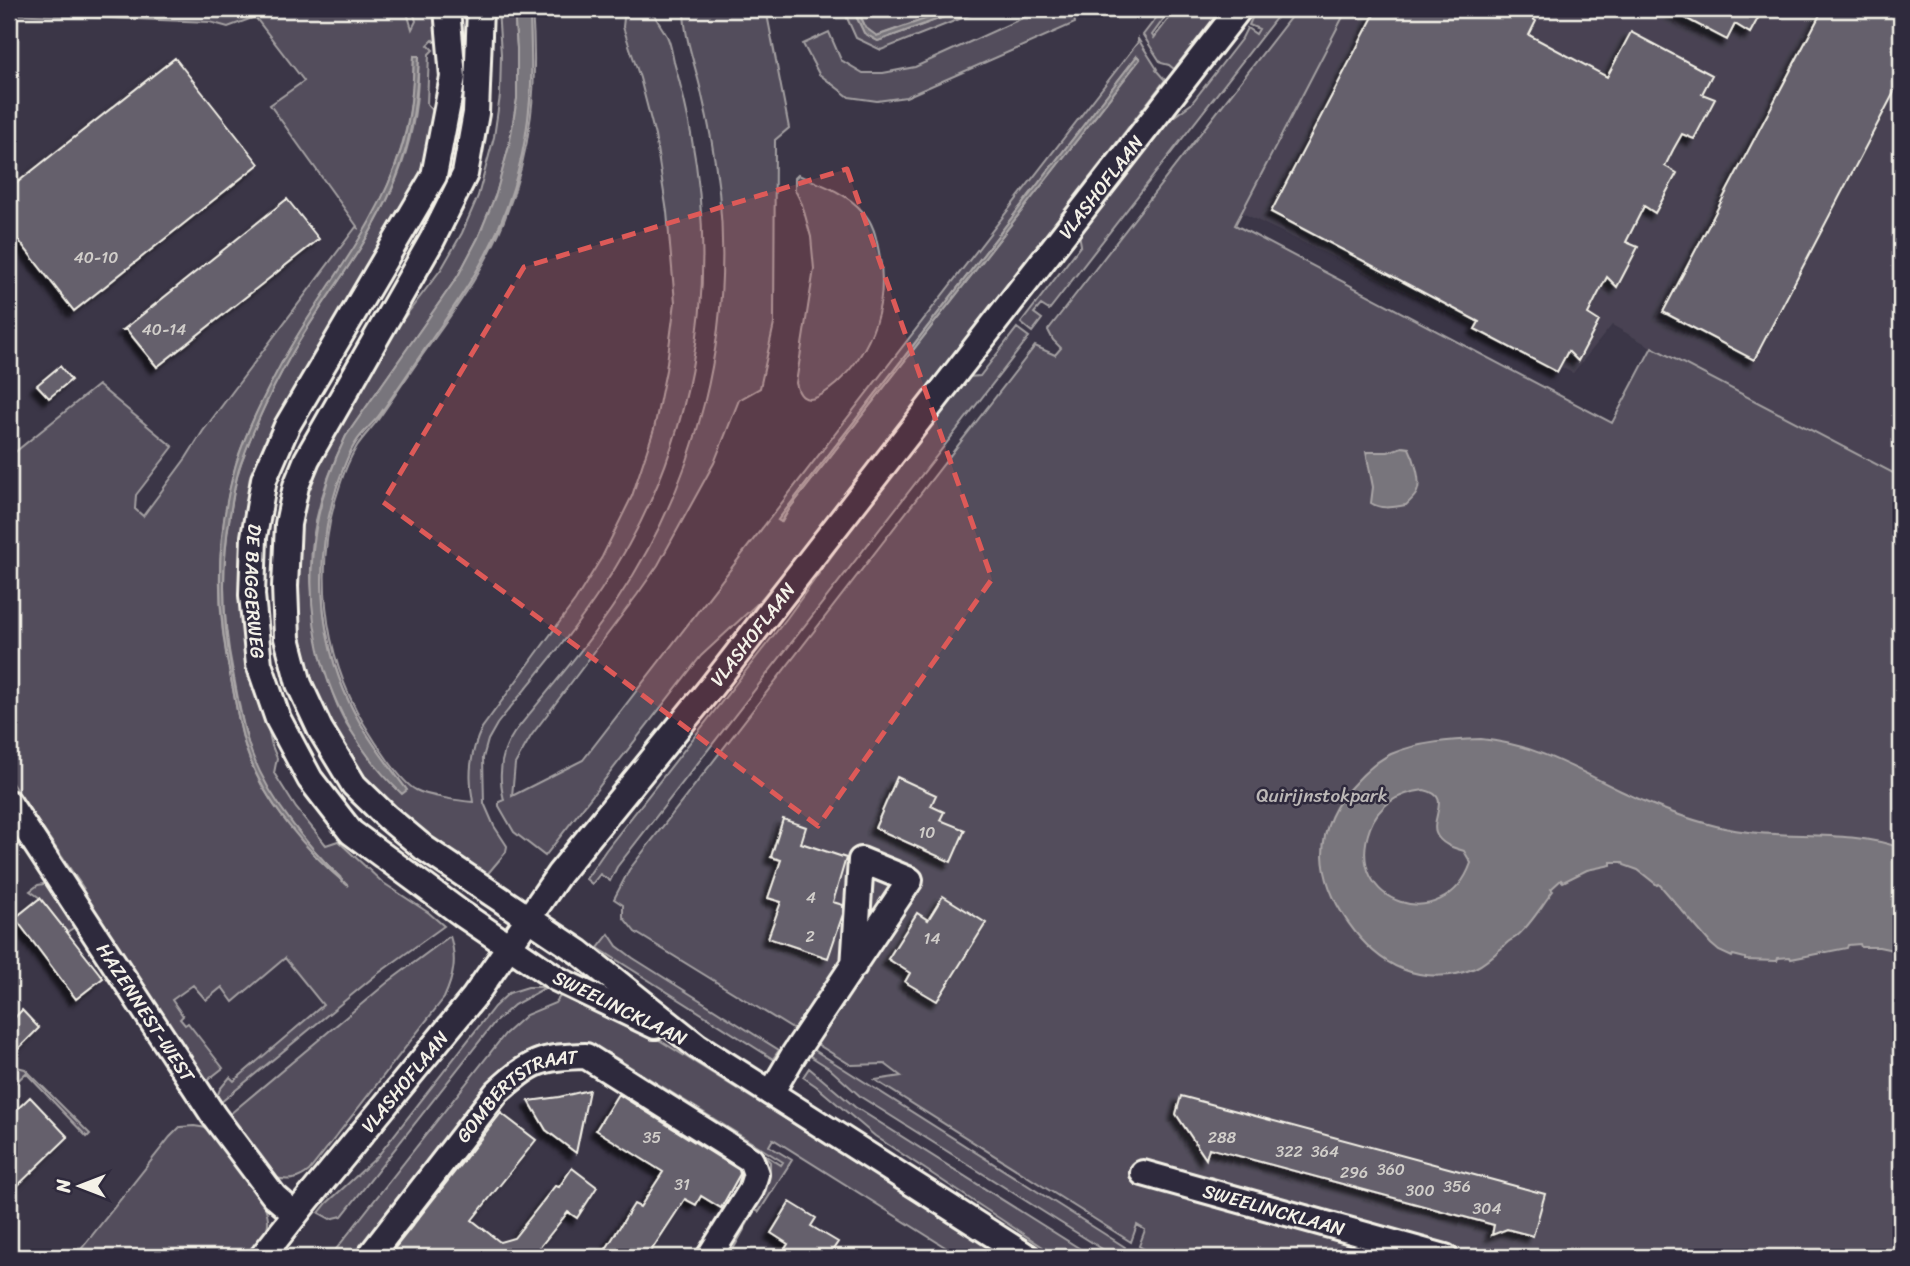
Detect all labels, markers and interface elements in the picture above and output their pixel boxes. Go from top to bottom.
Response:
street label: VLASHOFLAAN [1049,128,1152,246]
house number: 40-10 [74,243,118,272]
house number: 40-14 [142,315,186,344]
street label: DE BAGGERWEG [235,521,275,660]
street label: VLASHOFLAAN [701,575,804,693]
park label: Quirijnstokpark [1256,779,1388,812]
house number: 10 [919,818,935,847]
house number: 4 [806,883,816,912]
house number: 2 [805,922,815,951]
house number: 14 [924,924,940,953]
street label: HAZENNEST-WEST [88,936,205,1090]
street label: SWEELINCKLAAN [547,961,693,1055]
street label: VLASHOFLAAN [352,1023,457,1140]
street label: GOMBERTSTRAAT [447,1040,580,1150]
house number: 35 [643,1123,662,1152]
house number: 288 [1208,1123,1237,1152]
house number: 322 [1275,1137,1303,1166]
house number: 364 [1311,1137,1339,1166]
north arrow [46,1150,116,1220]
house number: 360 [1377,1155,1405,1184]
house number: 296 [1340,1158,1368,1187]
house number: 31 [674,1170,690,1199]
house number: 356 [1443,1172,1471,1201]
street label: SWEELINCKLAAN [1199,1174,1349,1245]
house number: 300 [1405,1176,1435,1205]
text: N [47,1179,80,1194]
house number: 304 [1473,1194,1501,1223]

